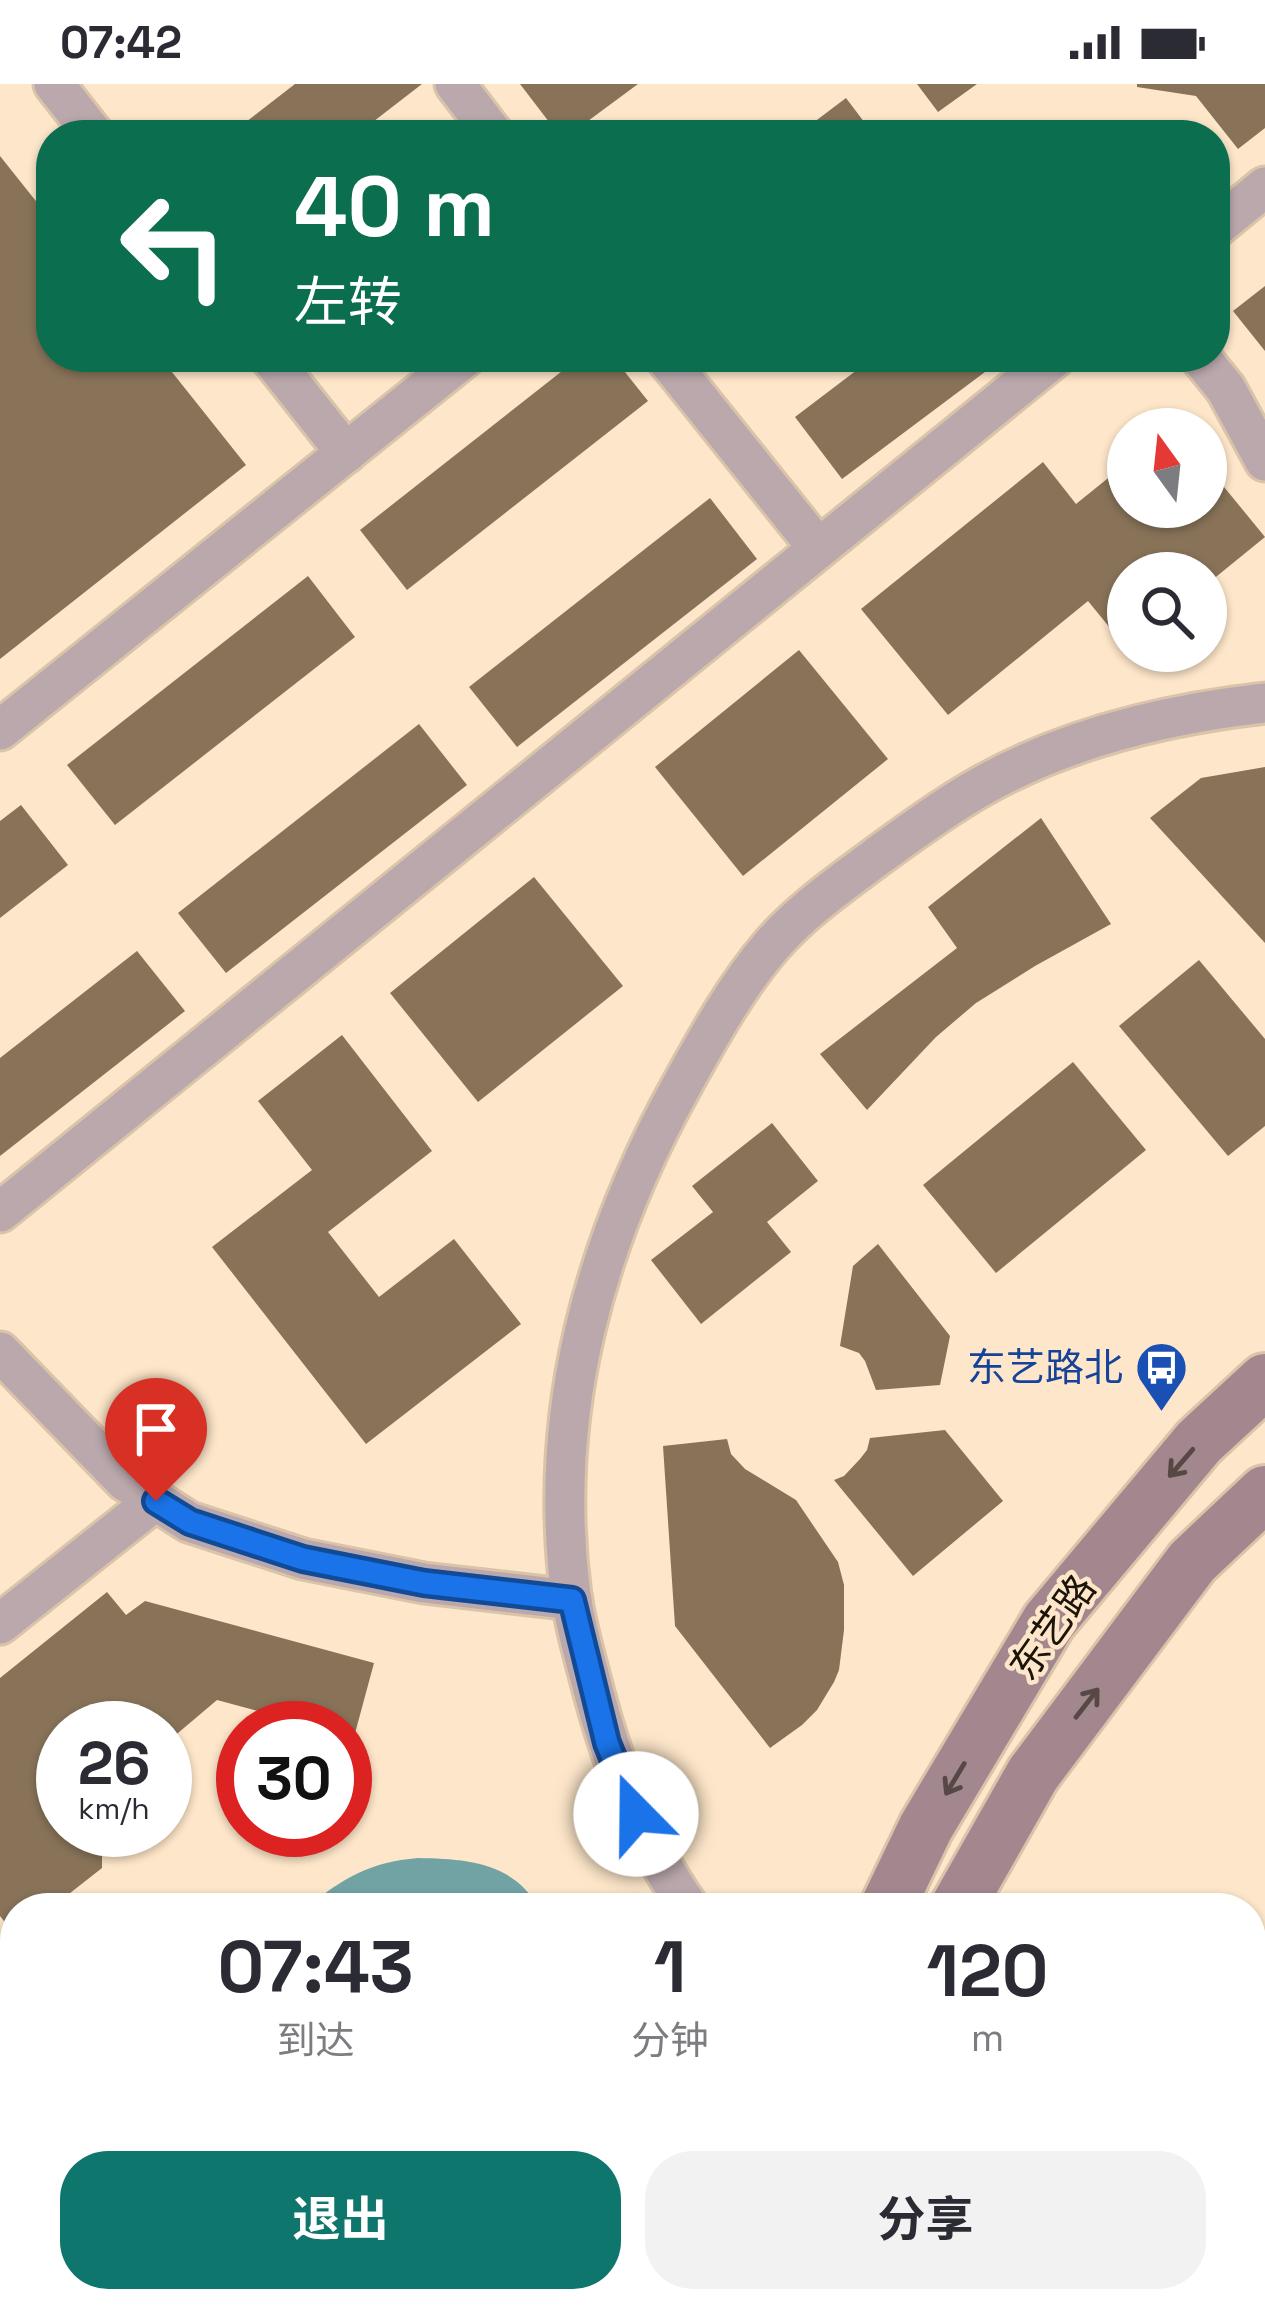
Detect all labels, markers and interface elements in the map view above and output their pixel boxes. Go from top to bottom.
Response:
text: 07:42 [60,14,182,71]
text: 40 m [294,153,495,261]
icon: left [96,168,252,324]
text: 左转 [294,268,402,337]
north arrow [1107,408,1227,528]
map controls [1107,408,1227,672]
button: search [1107,552,1227,672]
bus stop icon: 东艺路北 [1134,1339,1190,1413]
place label: 东艺路北 [967,1343,1123,1392]
pin [105,1378,207,1501]
icon: arrive [123,1396,189,1462]
one-way arrow [1168,1447,1195,1478]
street label: 东艺路 [999,1565,1106,1689]
one-way arrow [1073,1688,1100,1720]
speed limit sign: 30 [216,1701,372,1857]
text: 26 [78,1725,150,1802]
position arrow [573,1751,699,1877]
one-way arrow [943,1761,967,1795]
text: km/h [78,1789,150,1828]
text: 07:43 [217,1921,414,2013]
text: 1 [654,1921,686,2013]
text: 120 [927,1925,1049,2017]
text: m [971,2013,1004,2062]
text: 到达 [277,2016,355,2065]
text: 分钟 [631,2016,709,2065]
button: 退出 [60,2151,621,2289]
button: 分享 [645,2151,1206,2289]

